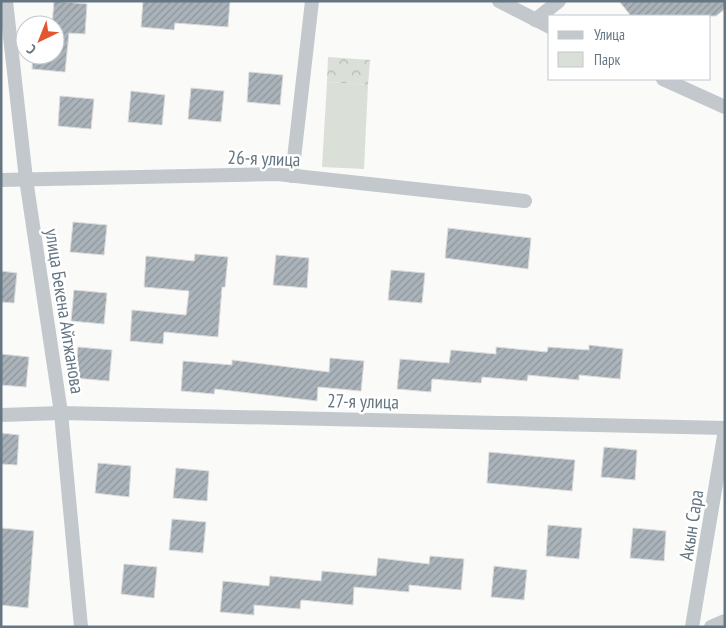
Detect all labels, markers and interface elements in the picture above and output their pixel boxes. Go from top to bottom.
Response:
north arrow [15,15,65,65]
legend [548,15,711,80]
text: Улица [594,25,625,44]
text: С [22,40,40,58]
text: Парк [594,50,620,69]
street label: 26-я улица [227,145,301,171]
street label: улица Бекена Айтжанова [40,227,90,395]
street label: 27-я улица [327,388,399,414]
street label: Акын Сара [674,488,708,562]

